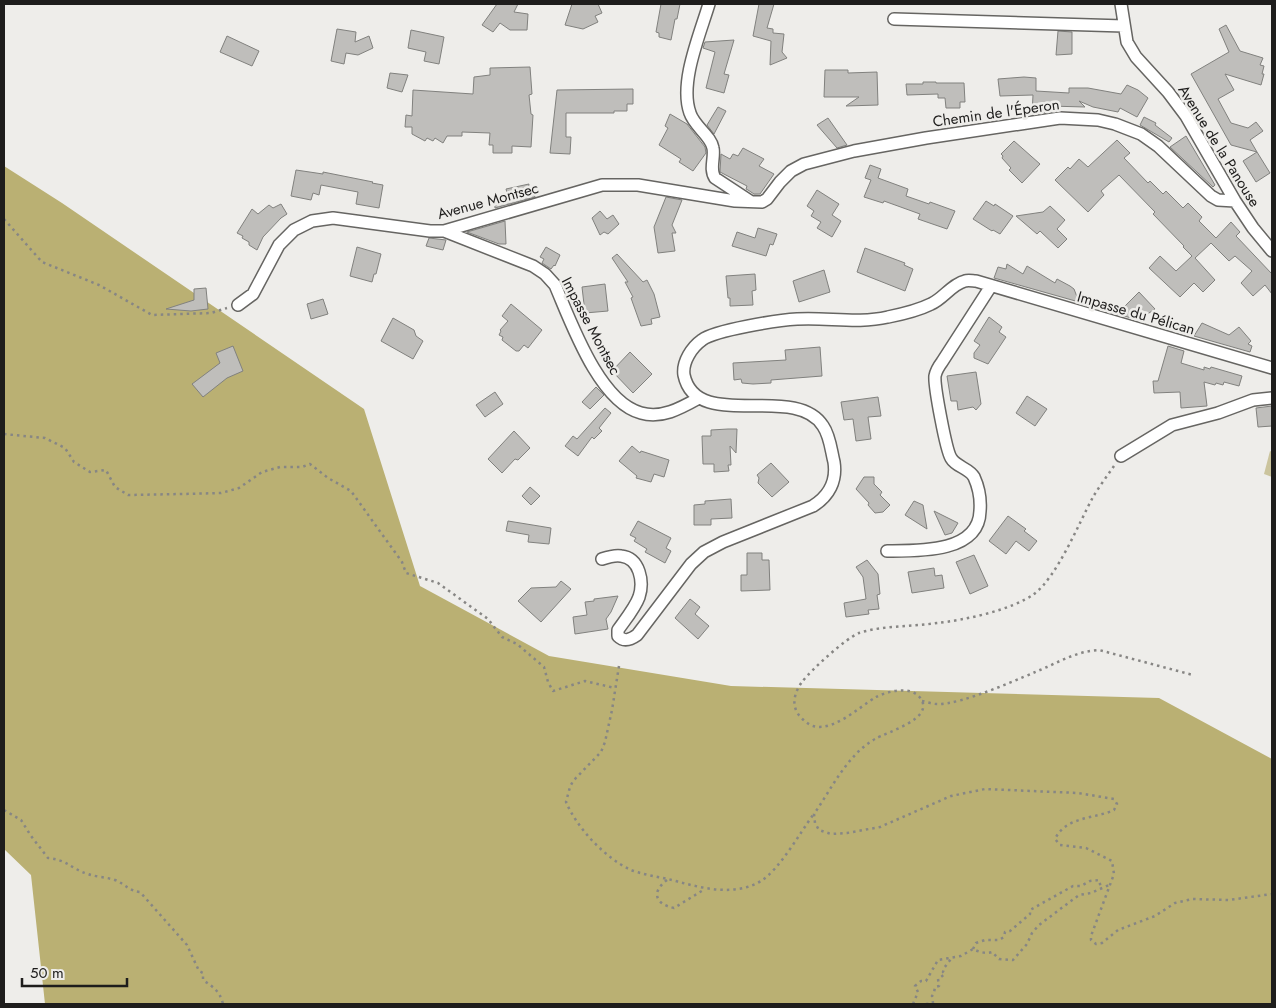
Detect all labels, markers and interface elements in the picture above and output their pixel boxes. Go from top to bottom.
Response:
street label: Avenue de la Panouse [1173,81,1266,211]
street label: Chemin de l'Éperon [931,93,1061,133]
street label: Avenue Montsec [435,177,541,225]
street label: Impasse Montsec [556,273,626,379]
street label: Impasse du Pélican [1075,286,1197,340]
scale bar [22,956,128,988]
text: 50 m [30,962,64,984]

